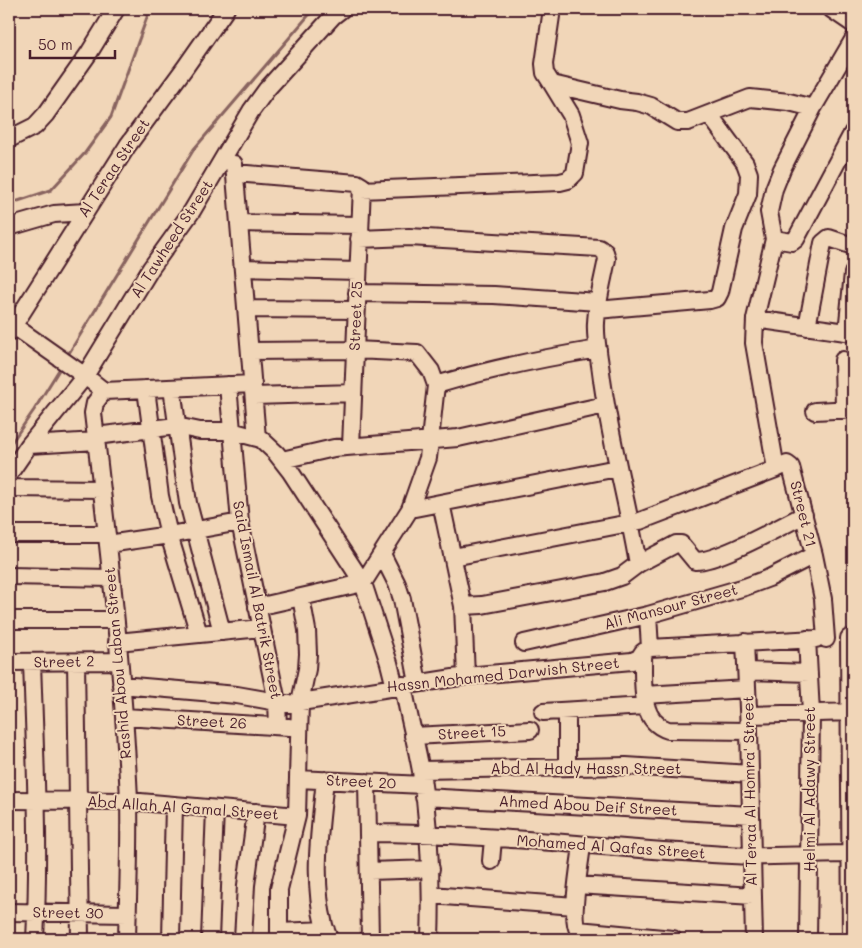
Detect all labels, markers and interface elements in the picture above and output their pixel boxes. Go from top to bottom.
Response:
scale bar [30,28,115,60]
text: 50 m [38,34,73,54]
street label: Al Teraa Street [73,114,154,221]
street label: Al Tawheed Street [125,175,217,302]
street label: Street 25 [344,281,366,351]
street label: Street 21 [786,479,822,549]
street label: Said Ismail Al Batrik Street [229,499,287,701]
street label: Rashid Abou Laban Street [99,566,135,760]
street label: Ali Mansour Street [602,579,740,634]
street label: Street 2 [33,650,95,672]
street label: Hassn Mohamed Darwish Street [386,652,620,696]
street label: Al Teraa Al Homra' Street [737,695,761,887]
street label: Helmi Al Adawy Street [799,706,819,872]
street label: Street 26 [177,709,248,733]
street label: Street 15 [437,720,506,744]
street label: Abd Al Hady Hassn Street [491,758,681,778]
street label: Street 20 [325,769,397,793]
street label: Abd Allah Al Gamal Street [87,790,279,824]
street label: Ahmed Abou Deif Street [498,790,678,820]
street label: Mohamed Al Qafas Street [516,829,706,863]
street label: Street 30 [33,901,103,923]

